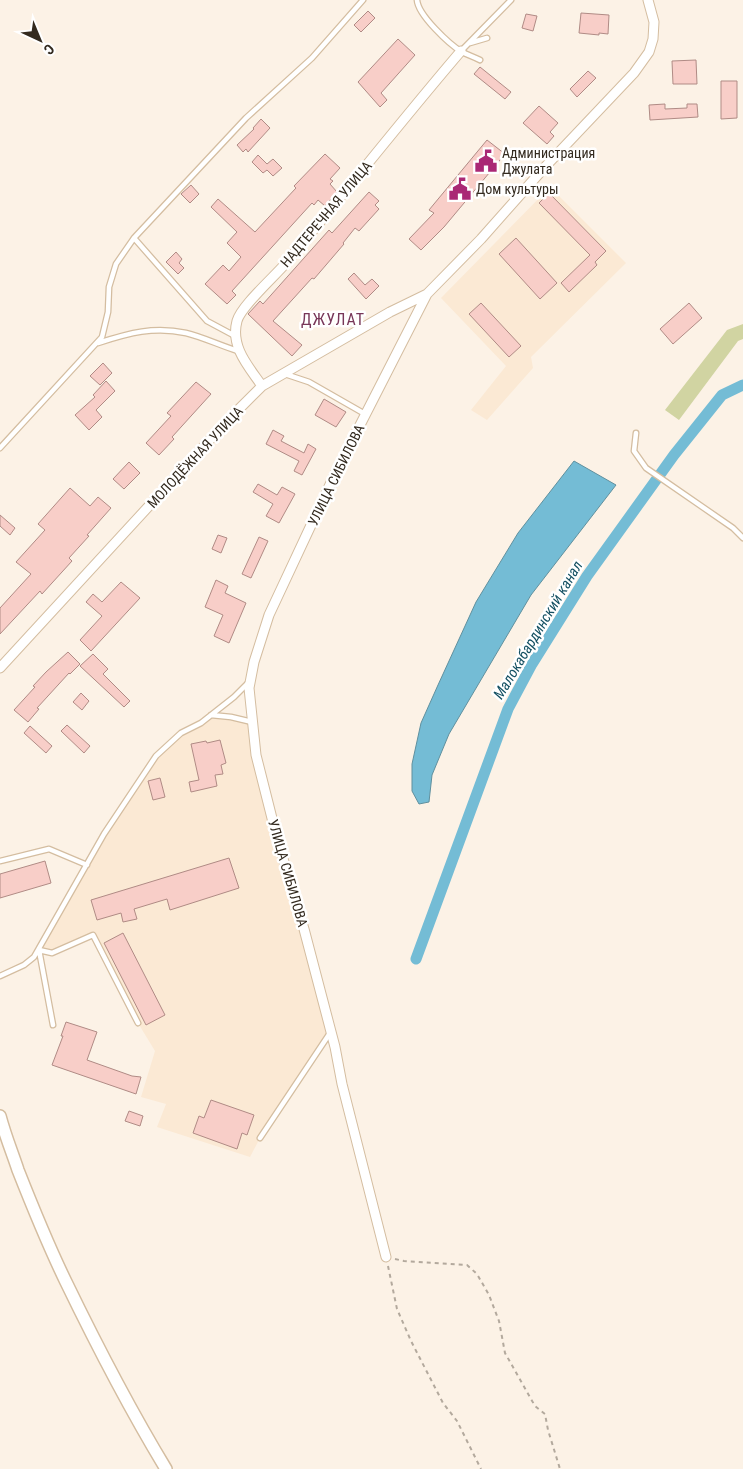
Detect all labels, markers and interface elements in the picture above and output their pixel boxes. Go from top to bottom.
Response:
north arrow [15,15,65,65]
text: С [41,41,57,58]
place label: Администрация Джулата [502,145,595,177]
public building icon: Администрация Джулата [473,148,499,174]
street label: НАДТЕРЕЧНАЯ УЛИЦА [277,158,375,270]
public building icon: Дом культуры [447,176,473,202]
place label: Дом культуры [476,181,558,197]
district label: ДЖУЛАТ [301,310,365,329]
street label: МОЛОДЁЖНАЯ УЛИЦА [144,403,246,511]
street label: УЛИЦА СИБИЛОВА [305,422,367,528]
water label: Малокабардинский канал [490,558,586,702]
street label: УЛИЦА СИБИЛОВА [265,818,311,928]

